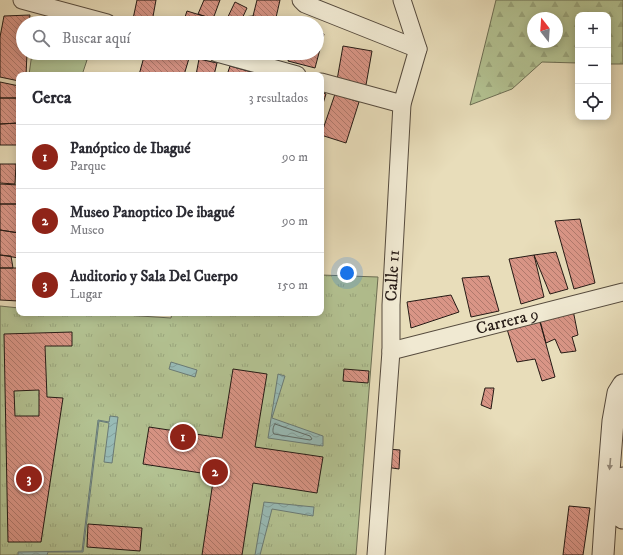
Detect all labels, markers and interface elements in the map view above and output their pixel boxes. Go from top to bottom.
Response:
north arrow [527,12,563,48]
map controls [575,12,611,120]
button: + [575,12,611,48]
search box [16,16,324,60]
icon: search [30,27,52,49]
text: Buscar aquí [62,29,130,48]
button: − [575,48,611,84]
button: locate [575,84,611,120]
text: Cerca [32,87,71,109]
text: 3 resultados [249,90,308,106]
text: Panóptico de Ibagué [70,139,191,158]
text: 1 [43,149,47,165]
text: 90 m [282,149,308,165]
text: Parque [70,158,106,174]
text: Museo Panoptico De ibagué [70,203,234,222]
text: 2 [42,213,48,229]
text: 90 m [282,213,308,229]
text: Museo [70,222,104,238]
street label: Calle 11 [380,249,405,302]
your location [337,263,357,283]
text: Auditorio y Sala Del Cuerpo [70,267,238,286]
text: 3 [43,277,47,293]
text: 150 m [277,277,308,293]
text: Lugar [70,286,102,302]
street label: Carrera 9 [474,303,541,340]
pin: 1 [170,422,196,452]
pin: 2 [202,457,228,487]
one-way arrow [606,458,613,470]
pin: 3 [16,464,42,494]

